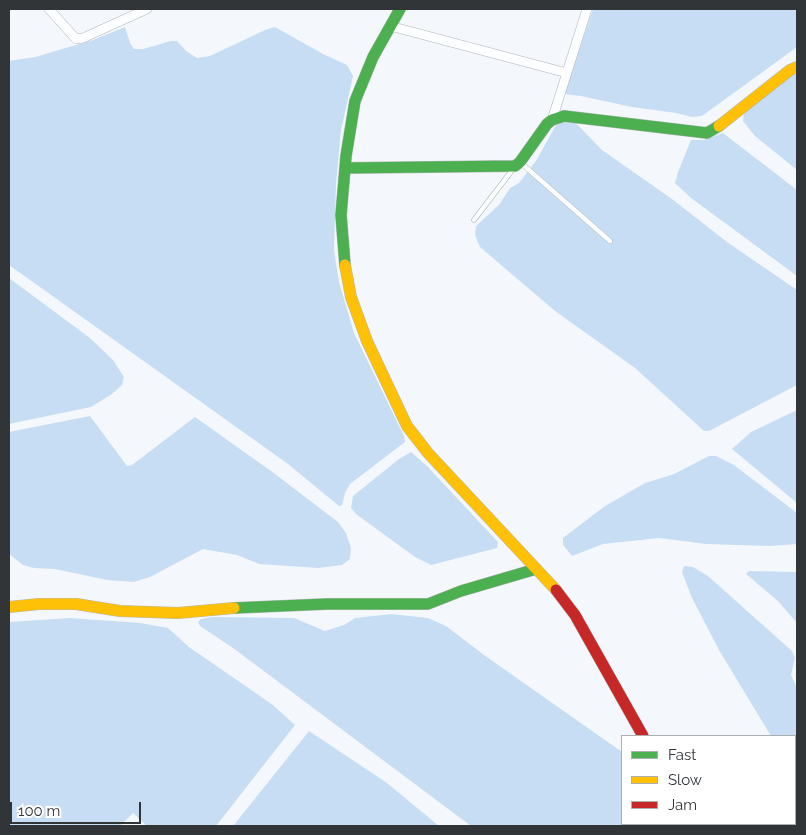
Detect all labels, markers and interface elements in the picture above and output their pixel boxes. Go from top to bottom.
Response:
legend [621,735,796,825]
text: Fast [668,746,696,764]
text: Slow [668,771,702,789]
scale bar [12,792,144,824]
text: Jam [668,796,697,814]
text: 100 m [18,802,60,820]

